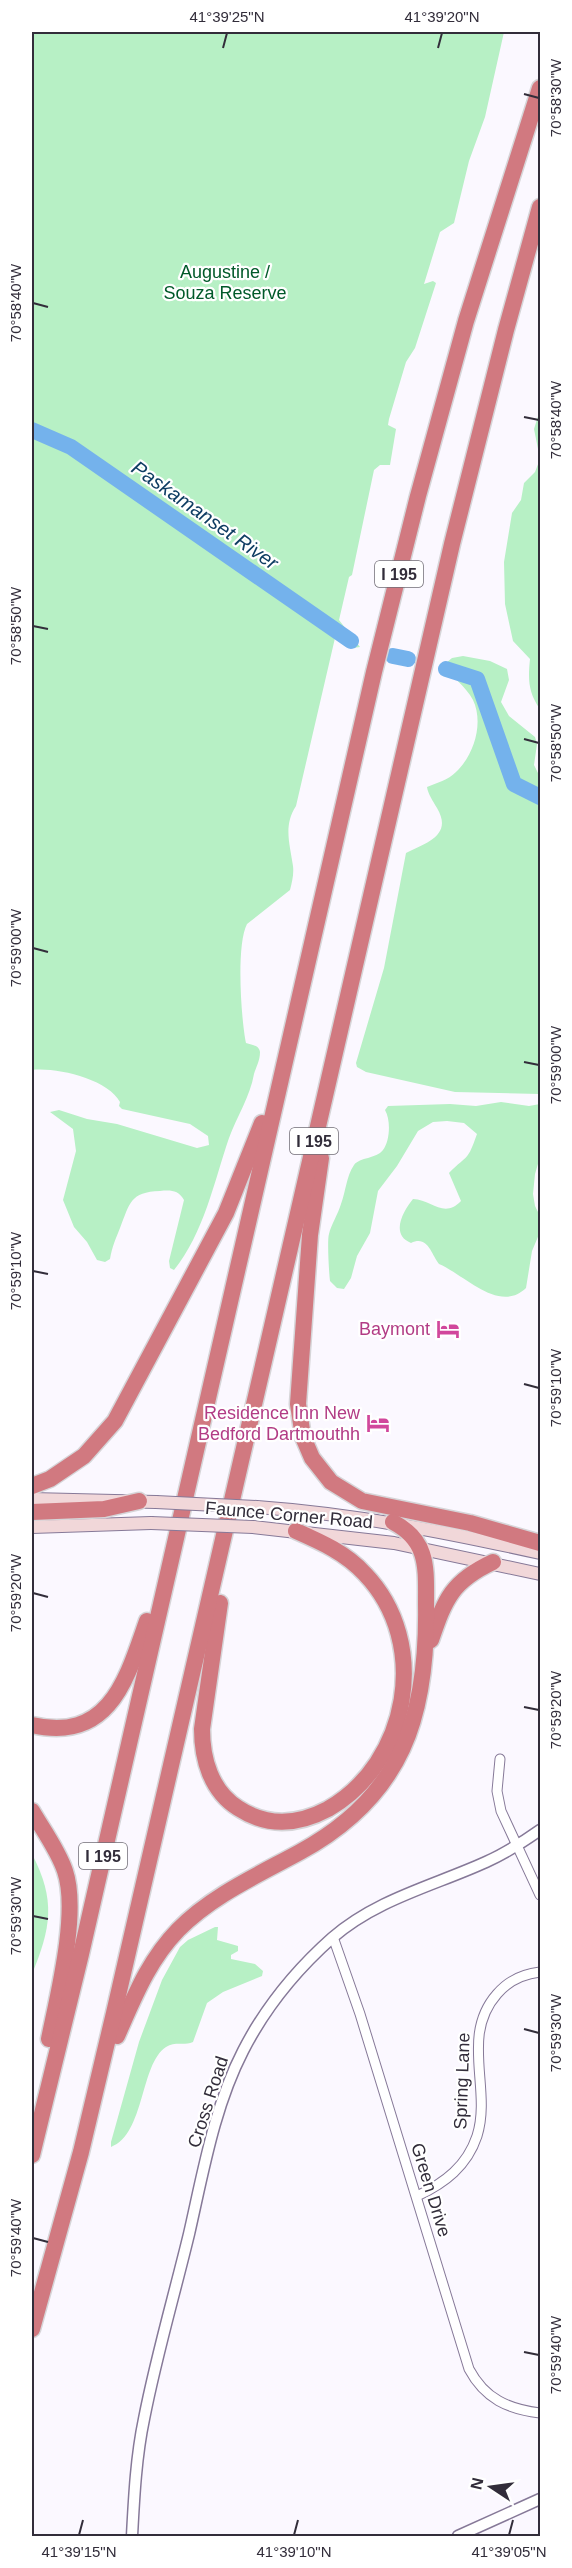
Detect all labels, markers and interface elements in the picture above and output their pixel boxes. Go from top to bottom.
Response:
text: 41°39'25"N [189,8,265,25]
text: 41°39'20"N [404,8,480,25]
text: 70°58'30"W [547,58,564,137]
park label: Augustine / Souza Reserve [163,262,287,303]
text: 70°58'40"W [7,263,24,342]
text: 70°58'40"W [547,380,564,459]
water label: Paskamanset River [128,456,283,575]
road number: I 195 [375,561,423,587]
text: 70°58'50"W [7,586,24,665]
text: 70°58'50"W [547,703,564,782]
text: 70°59'00"W [7,908,24,987]
text: 70°59'00"W [547,1025,564,1104]
road number: I 195 [290,1128,338,1154]
text: 70°59'10"W [7,1231,24,1310]
hotel icon: Baymont [435,1316,461,1342]
place label: Baymont [359,1319,430,1339]
text: 70°59'10"W [547,1348,564,1427]
place label: Residence Inn New Bedford Dartmouthh [198,1403,361,1444]
hotel icon: Residence Inn New Bedford Dartmouthh [365,1410,391,1436]
street label: Faunce Corner Road [204,1498,374,1532]
text: 70°59'20"W [7,1553,24,1632]
text: 70°59'20"W [547,1670,564,1749]
road number: I 195 [79,1843,127,1869]
text: 70°59'30"W [7,1876,24,1955]
text: 70°59'30"W [547,1993,564,2072]
street label: Spring Lane [450,2032,474,2130]
street label: Cross Road [184,2054,232,2150]
street label: Green Drive [407,2141,455,2239]
text: 70°59'40"W [7,2198,24,2277]
text: 70°59'40"W [547,2315,564,2394]
north arrow [461,2457,521,2517]
text: N [467,2476,486,2491]
text: 41°39'15"N [41,2543,117,2560]
text: 41°39'10"N [256,2543,332,2560]
text: 41°39'05"N [471,2543,547,2560]

